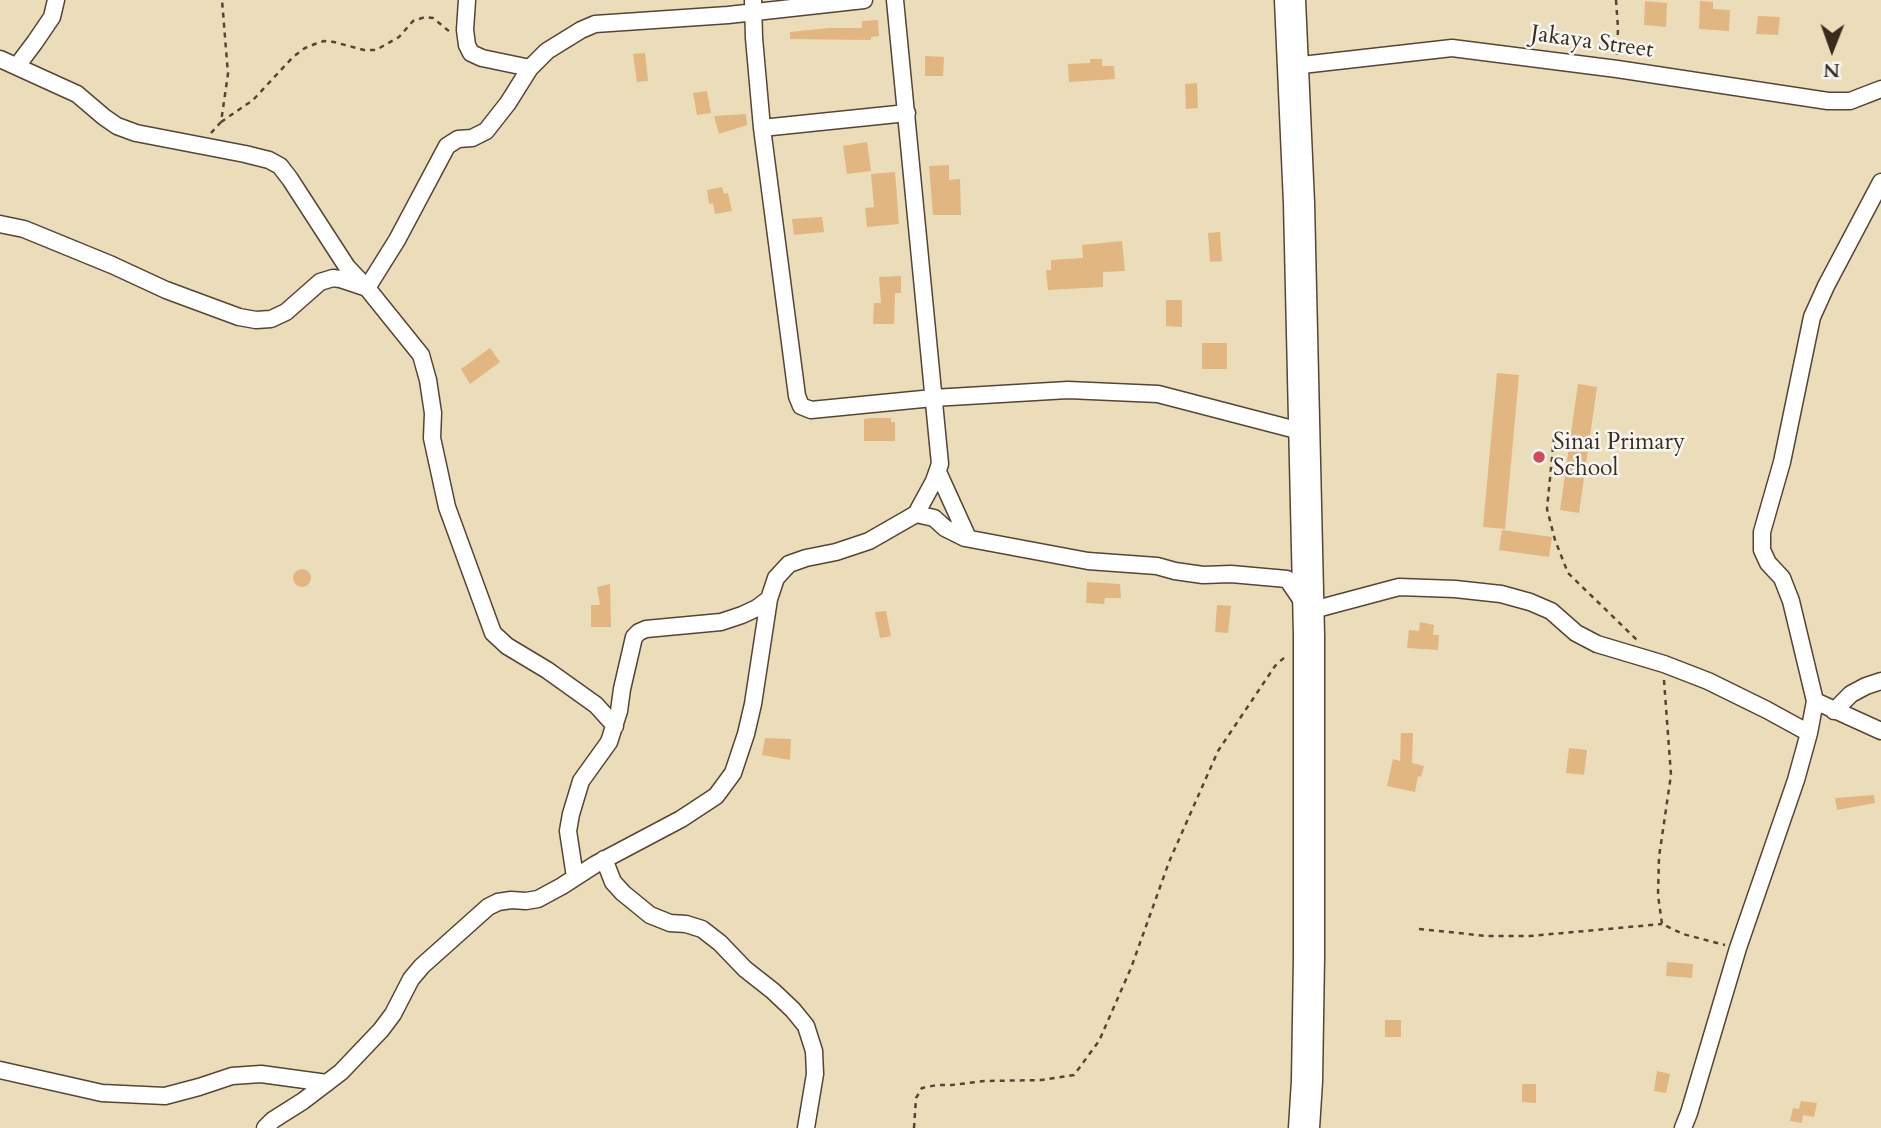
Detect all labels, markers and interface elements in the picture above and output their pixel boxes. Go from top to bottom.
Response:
north arrow [1797,14,1867,84]
street label: Jakaya Street [1529,21,1655,65]
text: N [1823,57,1840,83]
place label: Sinai Primary School [1553,430,1685,484]
marker: Sinai Primary School [1531,449,1547,465]

